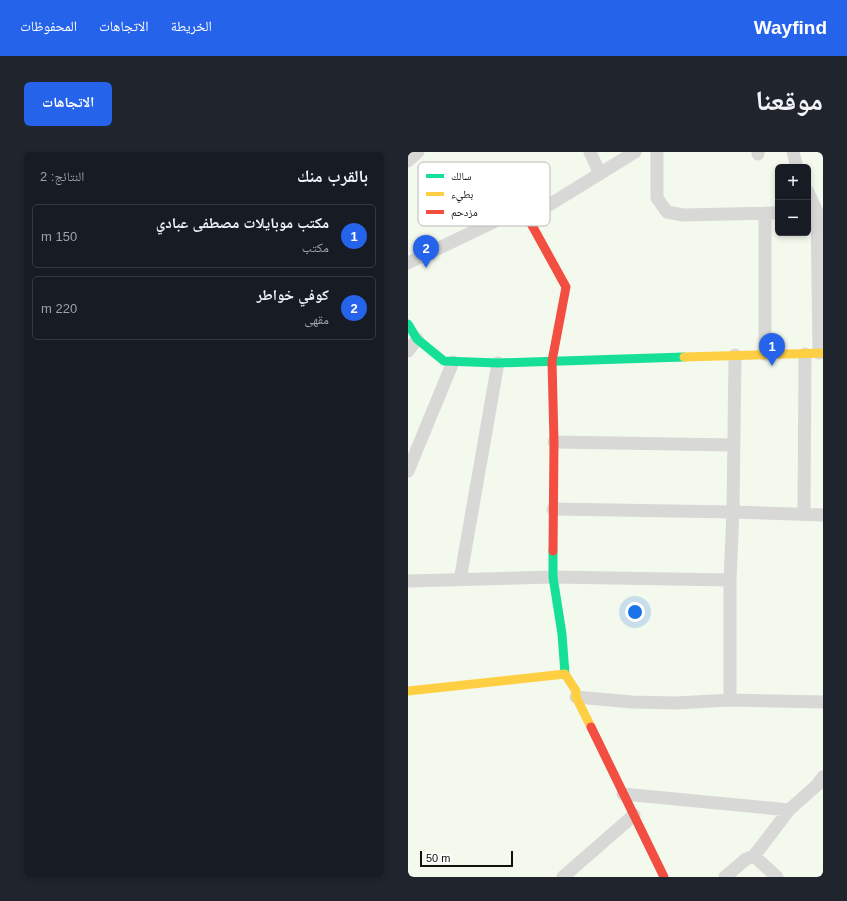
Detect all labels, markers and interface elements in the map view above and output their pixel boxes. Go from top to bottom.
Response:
text: Wayfind [754,17,827,38]
text: المحفوظات [20,18,77,34]
text: الاتجاهات [99,18,149,34]
text: الخريطة [171,18,212,34]
button: الاتجاهات [24,82,112,126]
text: موقعنا [755,85,823,116]
legend [418,162,550,226]
map controls [775,164,811,236]
button: + [775,164,811,200]
text: بالقرب منك [297,167,368,186]
text: النتائج: 2 [40,169,84,184]
text: سالك [451,170,471,182]
text: بطيء [451,188,473,203]
button: − [775,200,811,236]
text: مزدحم [451,206,478,220]
text: مكتب موبايلات مصطفى عبادي [156,214,329,231]
text: 150 m [41,229,77,244]
text: 1 [350,229,358,244]
pin: 2 [413,235,439,268]
text: مكتب [302,240,329,255]
text: كوفي خواطر [256,286,329,303]
text: 220 m [41,301,77,316]
text: 2 [350,301,358,316]
text: مقهى [304,312,329,327]
pin: 1 [759,333,785,366]
your location [625,602,645,622]
scale bar [420,849,513,868]
text: 50 m [426,852,450,864]

